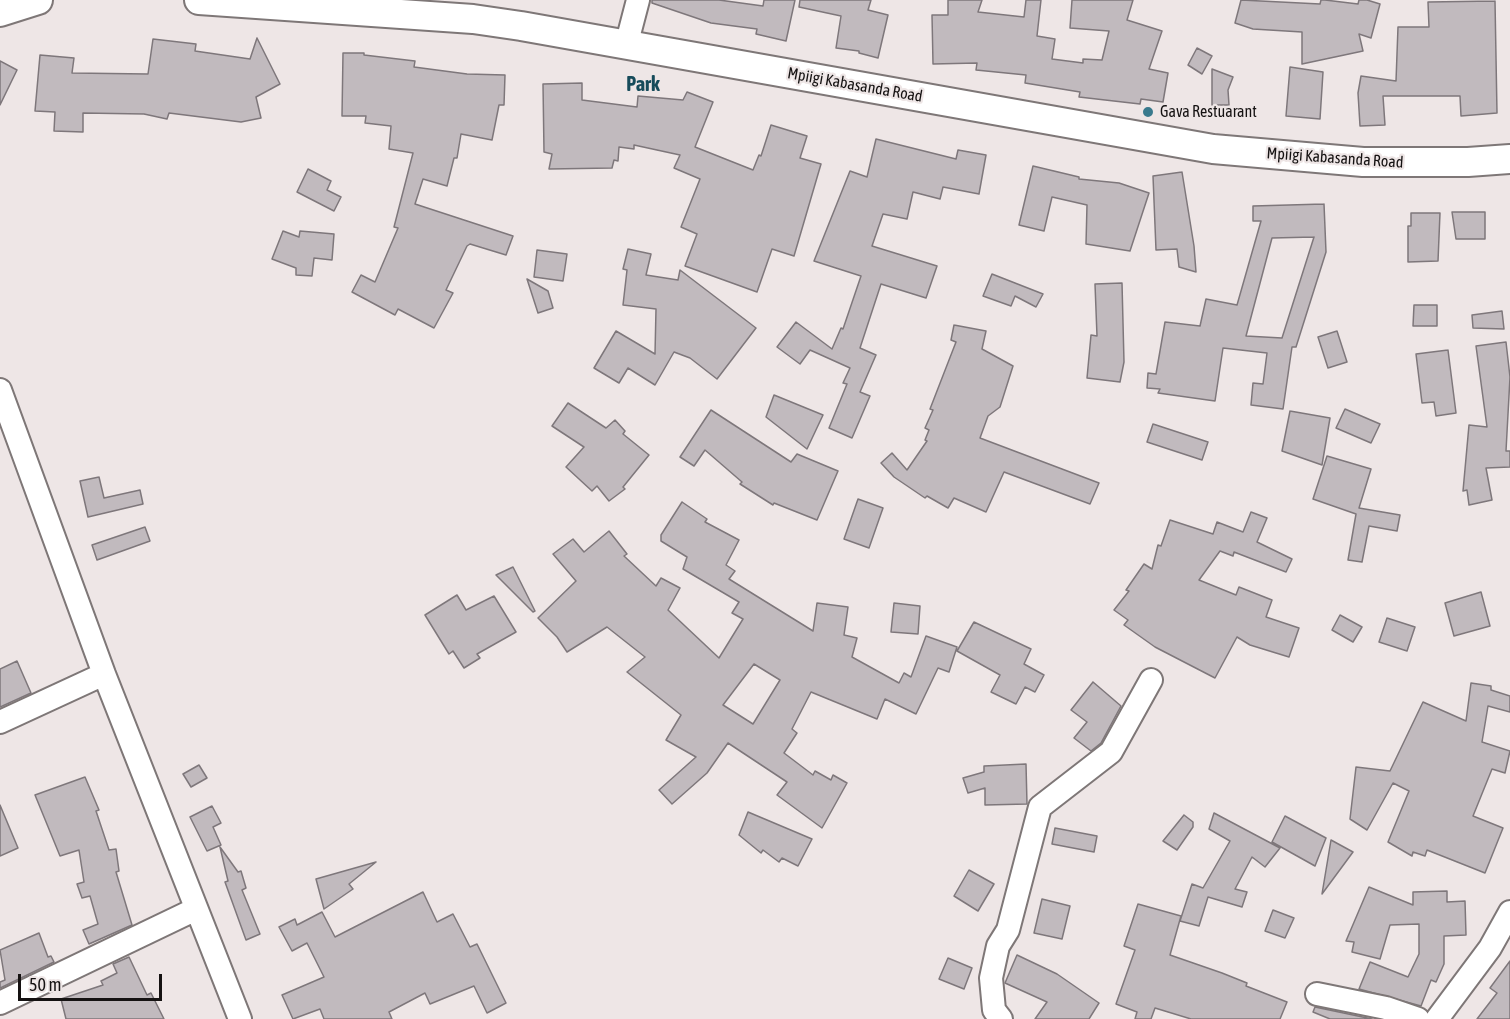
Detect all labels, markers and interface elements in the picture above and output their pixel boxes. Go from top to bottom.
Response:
street label: Mpiigi Kabasanda Road [786,64,924,106]
district label: Park [626,73,660,97]
place label: Gava Restuarant [1160,102,1257,122]
marker: Gava Restuarant [1141,105,1155,119]
street label: Mpiigi Kabasanda Road [1266,144,1404,172]
scale bar [21,962,165,1000]
text: 50 m [29,974,61,995]

